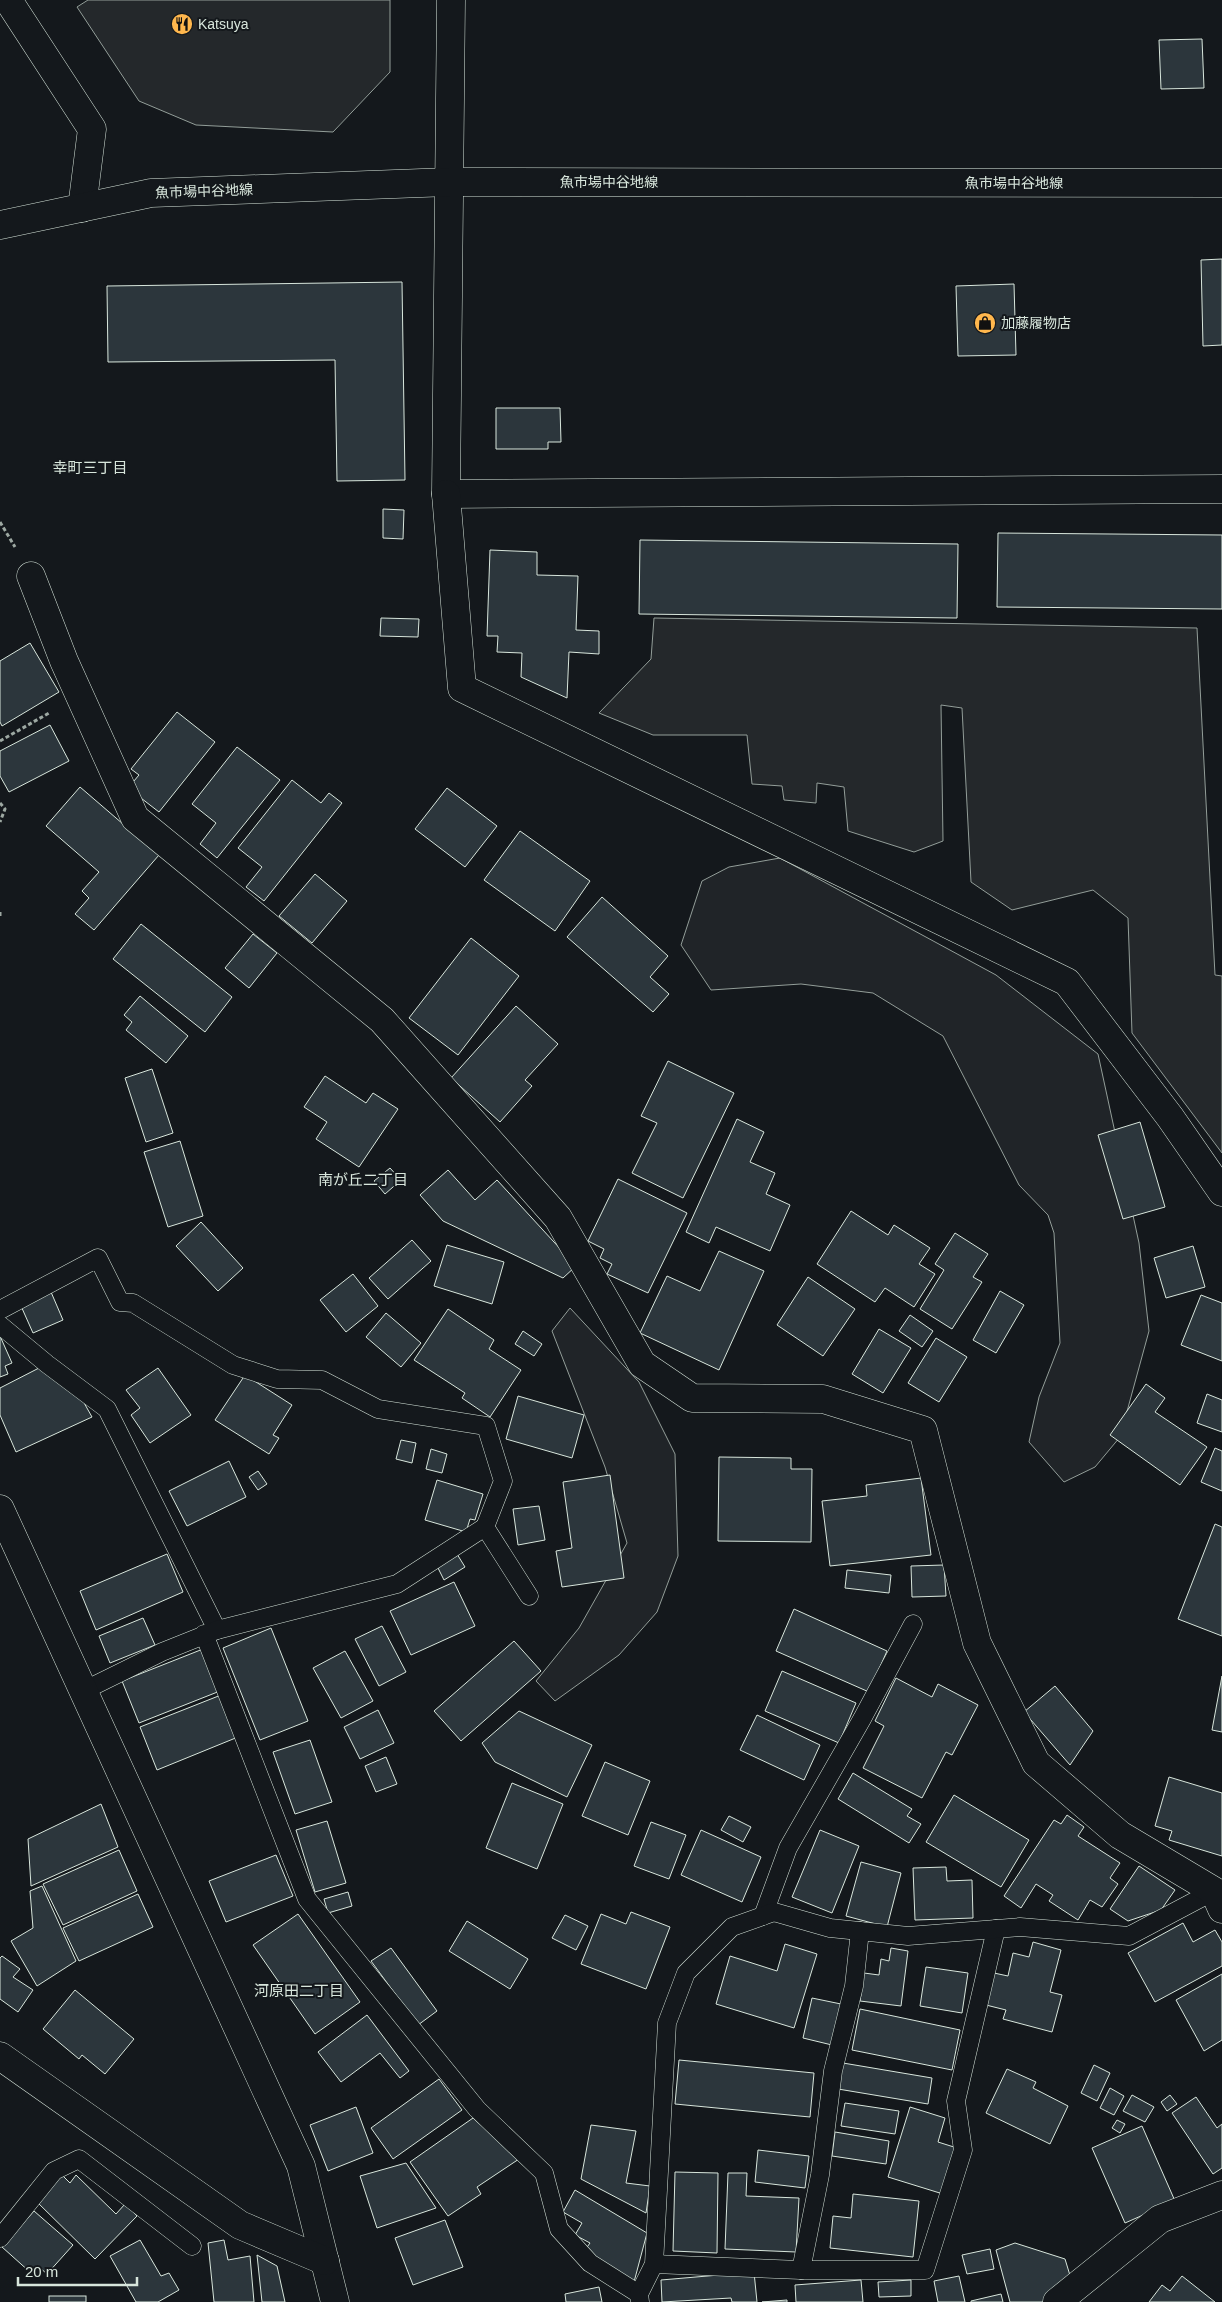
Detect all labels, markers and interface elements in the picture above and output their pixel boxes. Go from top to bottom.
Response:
restaurant icon: Katsuya [170,12,194,36]
place label: Katsuya [198,16,249,32]
street label: 魚市場中谷地線 [560,174,658,190]
street label: 魚市場中谷地線 [965,175,1063,191]
street label: 魚市場中谷地線 [155,181,253,201]
shop icon: 加藤履物店 [973,311,997,335]
place label: 加藤履物店 [1001,315,1071,331]
district label: 幸町三丁目 [52,459,128,476]
district label: 南が丘二丁目 [318,1171,408,1188]
district label: 河原田二丁目 [254,1982,344,1999]
scale bar [18,2254,136,2286]
text: 20 m [25,2263,58,2280]

